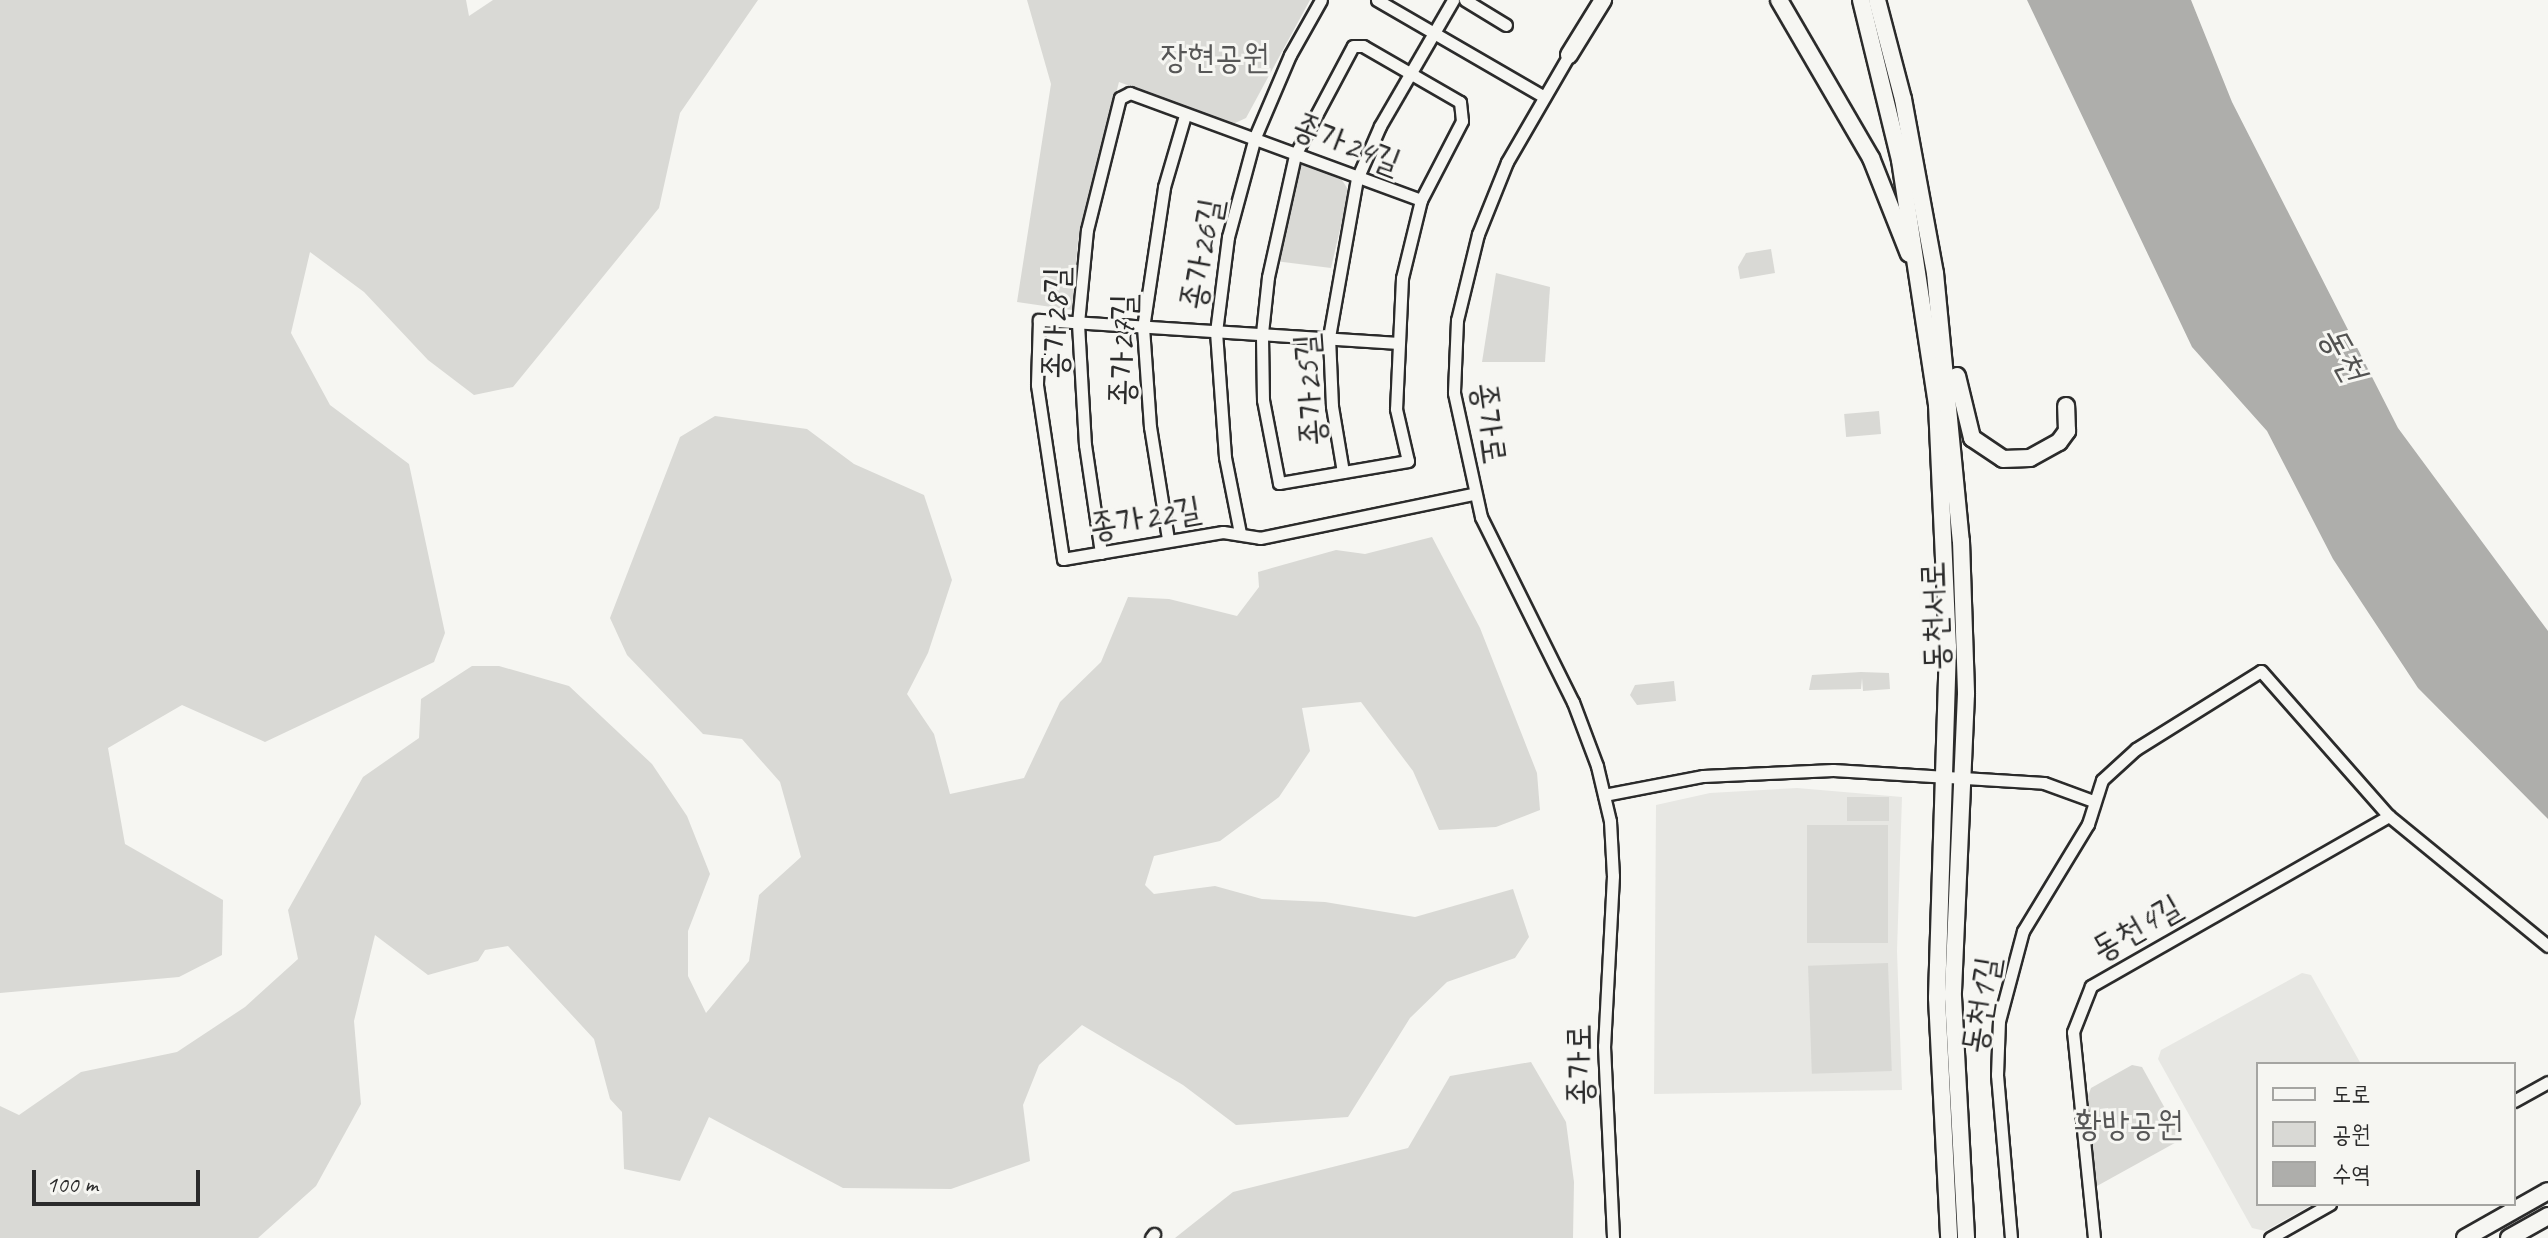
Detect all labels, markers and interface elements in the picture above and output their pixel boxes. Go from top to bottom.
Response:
park label: 장현공원 [1160,37,1270,77]
street label: 종가24길 [1287,104,1407,182]
street label: 종가26길 [1171,195,1231,313]
street label: 종가28길 [1034,266,1076,380]
street label: 종가27길 [1101,293,1143,407]
water label: 동천 [2310,317,2376,389]
street label: 종가25길 [1285,332,1333,448]
street label: 종가로 [1464,380,1516,466]
street label: 종가22길 [1086,487,1204,547]
street label: 동천서로 [1912,561,1956,671]
street label: 동천4길 [2084,885,2188,969]
street label: 동천1길 [1952,954,2008,1056]
street label: 종가로 [1558,1024,1600,1106]
legend [2256,1062,2516,1206]
text: 도로 [2332,1079,2371,1109]
park label: 황방공원 [2074,1104,2184,1144]
text: 공원 [2332,1119,2371,1149]
scale bar [36,1154,204,1204]
text: 수역 [2332,1159,2371,1189]
text: 100 m [46,1169,98,1199]

